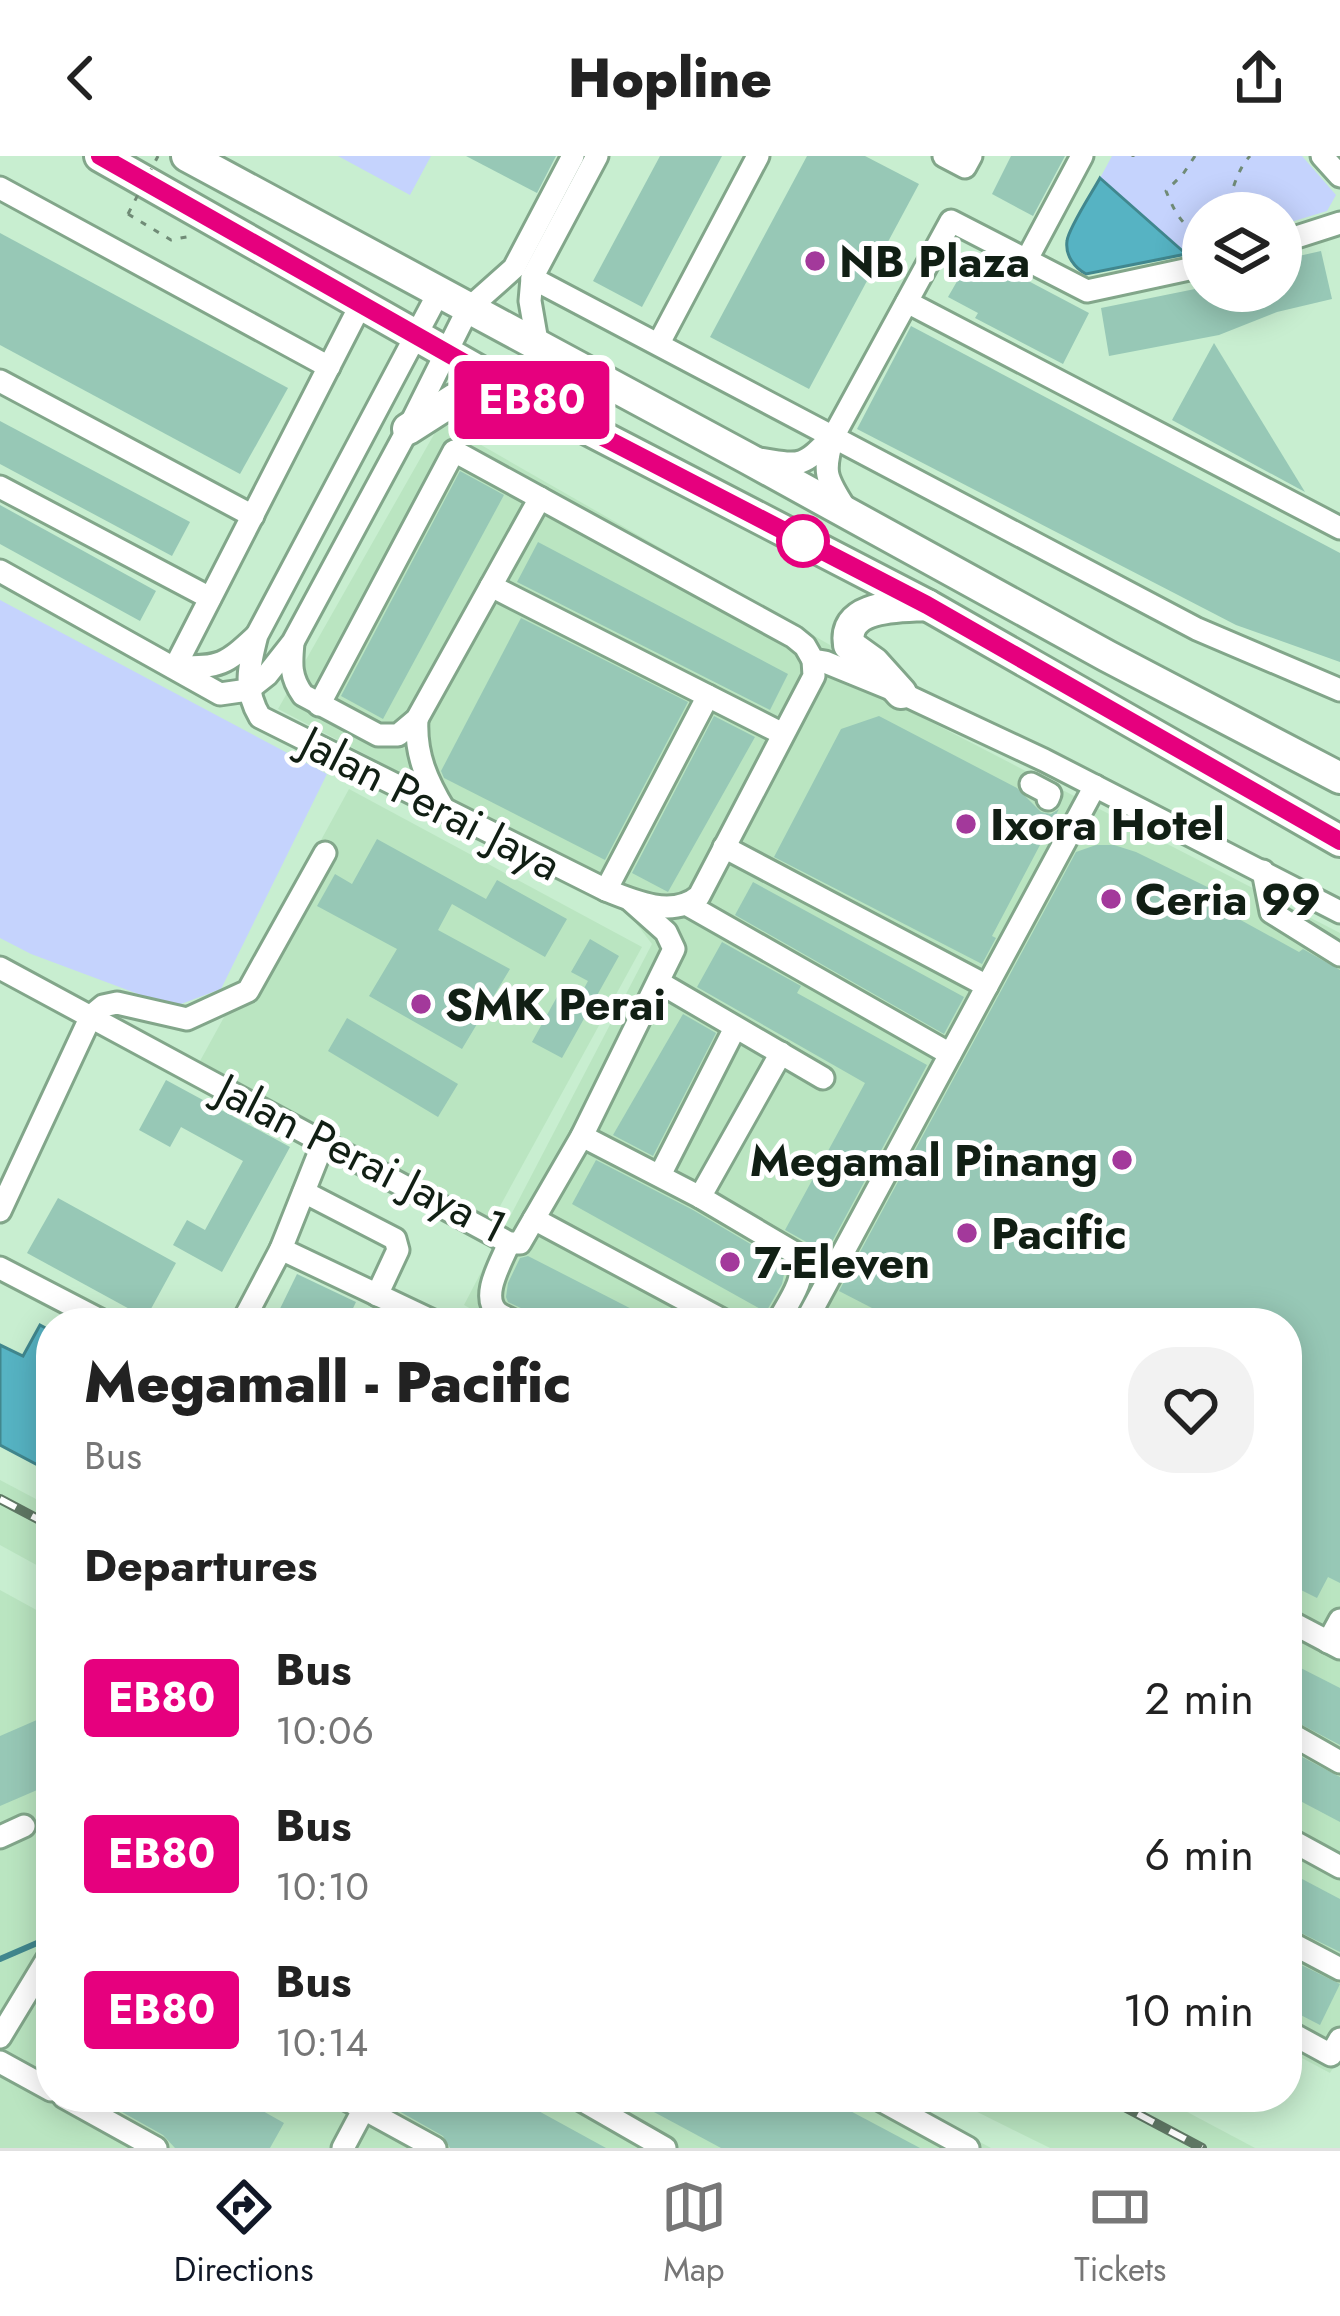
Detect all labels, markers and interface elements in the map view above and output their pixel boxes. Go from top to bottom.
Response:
text: Hopline [568,39,772,117]
icon: back [48,45,114,111]
icon: share [1226,45,1292,111]
map controls [1182,192,1302,312]
button: layers [1182,192,1302,312]
place label: NB Plaza [839,229,1030,294]
marker: NB Plaza [802,248,828,274]
line badge: EB80 [448,361,616,439]
text: EB80 [478,369,586,430]
unlabelled marker [778,516,828,566]
street label: Jalan Perai Jaya [285,708,572,897]
place label: Ixora Hotel [990,792,1225,857]
marker: Ixora Hotel [953,811,979,837]
place label: Ceria 99 [1135,867,1321,932]
marker: Ceria 99 [1098,886,1124,912]
place label: SMK Perai [445,972,666,1037]
marker: SMK Perai [408,991,434,1017]
street label: Jalan Perai Jaya 1 [201,1055,518,1260]
place label: Megamal Pinang [750,1128,1098,1193]
marker: Megamal Pinang [1109,1147,1135,1173]
place label: Pacific [991,1201,1127,1266]
marker: Pacific [954,1220,980,1246]
place label: 7-Eleven [754,1230,930,1295]
marker: 7-Eleven [717,1249,743,1275]
text: Megamall - Pacific [84,1341,571,1423]
button: heart [1128,1347,1254,1473]
text: Bus [84,1427,142,1484]
text: Departures [84,1533,318,1598]
text: Bus [275,1637,352,1702]
text: 2 min [1144,1666,1254,1731]
text: EB80 [108,1667,215,1728]
text: 10:06 [275,1702,374,1759]
text: Bus [275,1793,352,1858]
text: 6 min [1144,1822,1254,1887]
text: EB80 [108,1823,215,1884]
text: 10:10 [275,1858,369,1915]
text: Bus [275,1949,352,2014]
text: 10 min [1123,1978,1254,2043]
text: EB80 [108,1979,215,2040]
text: 10:14 [275,2014,368,2071]
tab: Directions [174,2174,313,2293]
tab: Map [661,2174,727,2293]
tab: Tickets [1074,2174,1166,2293]

